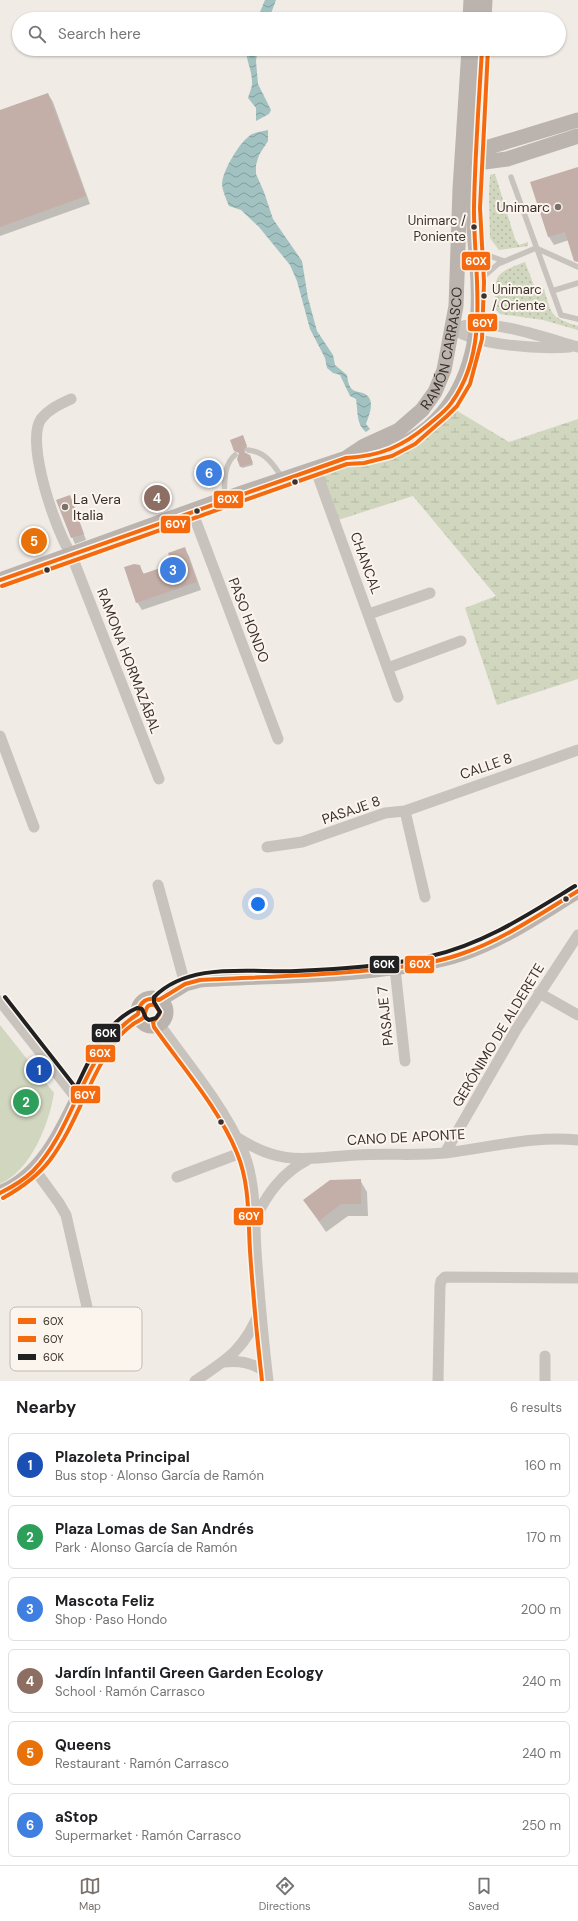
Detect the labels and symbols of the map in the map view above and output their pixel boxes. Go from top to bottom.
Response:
place label: Unimarc [496,198,550,216]
marker: Unimarc [553,202,563,212]
place label: Unimarc / Poniente [408,212,466,245]
marker: Unimarc / Poniente [469,222,479,232]
line badge: 60X [461,251,491,271]
text: 60X [465,254,487,268]
place label: Unimarc / Oriente [492,281,546,314]
street label: RAMÓN CARRASCO [416,286,466,413]
marker: Unimarc / Oriente [479,291,489,301]
line badge: 60Y [467,313,498,332]
text: 60Y [472,316,494,330]
pin: 6 [196,458,222,488]
unlabelled marker [290,477,300,487]
pin: 4 [144,483,170,513]
place label: La Vera Italia [73,490,121,524]
line badge: 60X [213,490,244,509]
text: 60X [217,492,239,506]
marker: La Vera Italia [60,502,70,512]
unlabelled marker [192,506,202,516]
line badge: 60Y [160,515,191,534]
text: 60Y [165,517,187,531]
pin: 5 [21,526,47,556]
street label: CHANCAL [346,529,386,597]
pin: 3 [160,555,186,585]
unlabelled marker [42,565,52,575]
street label: PASO HONDO [225,575,273,665]
street label: RAMONA HORMAZÁBAL [93,586,165,736]
street label: CALLE 8 [458,749,514,783]
street label: PASAJE 8 [319,792,383,828]
your location [248,894,268,914]
unlabelled marker [561,894,571,904]
line badge: 60K [369,955,400,974]
line badge: 60X [404,955,435,974]
text: 60K [373,957,395,971]
text: 60X [409,957,431,971]
street label: GERÓNIMO DE ALDERETE [448,960,548,1110]
street label: PASAJE 7 [373,985,397,1047]
line badge: 60K [91,1023,121,1043]
text: 60K [95,1026,117,1040]
line badge: 60X [85,1044,116,1063]
text: 60X [89,1046,111,1060]
pin: 1 [26,1055,52,1085]
line badge: 60Y [70,1085,101,1104]
pin: 2 [13,1087,39,1117]
text: 60Y [74,1088,96,1102]
unlabelled marker [216,1117,226,1127]
street label: CANO DE APONTE [346,1125,466,1149]
line badge: 60Y [233,1207,264,1226]
text: 60Y [238,1209,260,1223]
legend [10,1307,142,1371]
text: 60X [43,1314,64,1328]
text: 60Y [43,1332,64,1346]
text: 60K [43,1350,64,1364]

